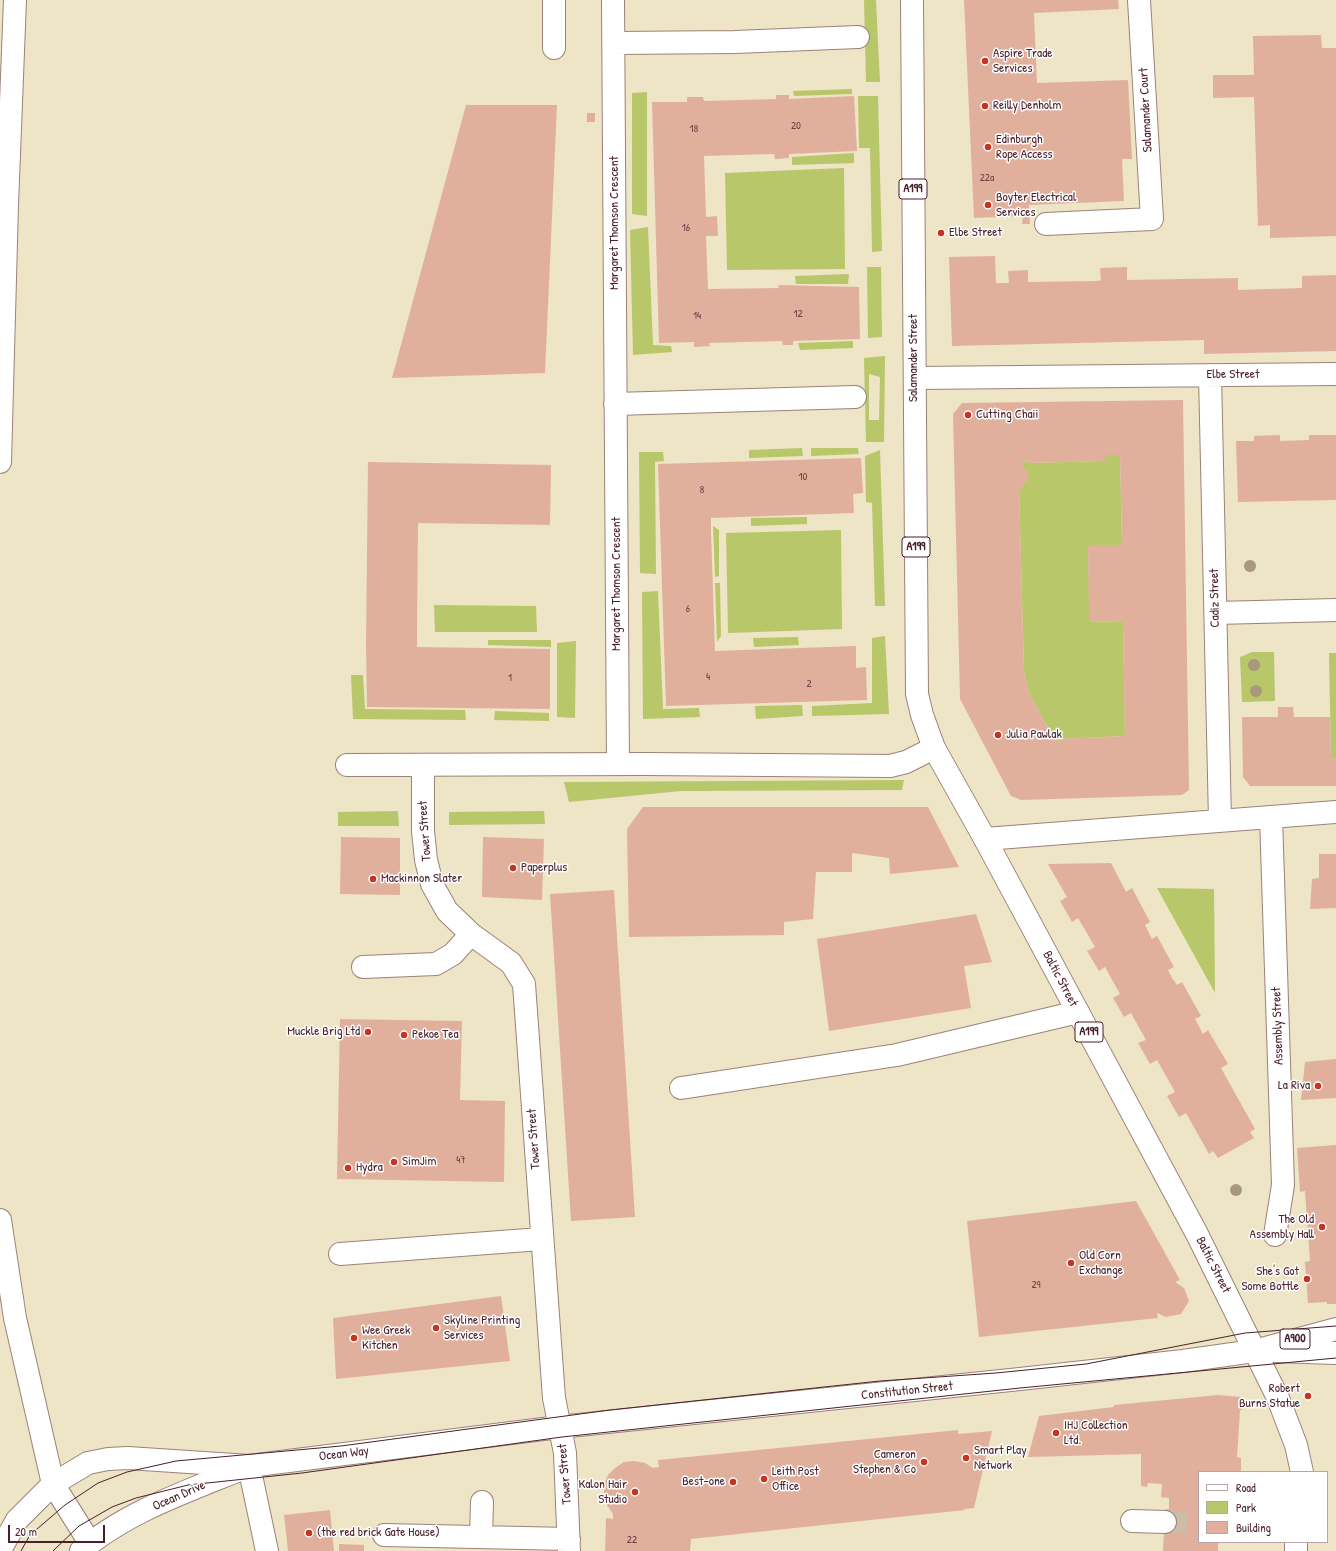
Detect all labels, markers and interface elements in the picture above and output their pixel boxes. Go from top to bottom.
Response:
place label: Aspire Trade Services [993,46,1052,77]
marker: Aspire Trade Services [980,56,990,66]
street label: Salamander Court [1136,67,1156,153]
place label: Reilly Denholm [993,98,1061,114]
marker: Reilly Denholm [980,101,990,111]
house number: 20 [791,119,801,133]
house number: 18 [690,122,698,136]
place label: Edinburgh Rope Access [996,132,1052,163]
marker: Edinburgh Rope Access [983,142,993,152]
street label: Margaret Thomson Crescent [607,156,623,290]
house number: 22a [980,171,994,185]
road number: A199 [899,179,927,199]
place label: Boyter Electrical Services [996,190,1076,221]
marker: Boyter Electrical Services [983,200,993,210]
house number: 16 [682,221,690,235]
place label: Elbe Street [949,225,1002,241]
marker: Elbe Street [936,228,946,238]
house number: 12 [793,307,803,321]
house number: 14 [693,309,701,323]
street label: Salamander Street [906,314,922,402]
street label: Elbe Street [1207,367,1259,383]
place label: Cutting Chaii [976,407,1038,423]
marker: Cutting Chaii [963,410,973,420]
house number: 10 [799,470,807,484]
house number: 8 [700,483,704,497]
street label: Margaret Thomson Crescent [609,517,625,651]
road number: A199 [902,537,930,557]
street label: Cadiz Street [1207,568,1223,628]
house number: 6 [686,602,690,616]
house number: 4 [706,670,710,684]
house number: 1 [508,671,512,685]
house number: 2 [806,677,812,691]
place label: Julia Pawlak [1006,727,1062,743]
marker: Julia Pawlak [993,730,1003,740]
street label: Tower Street [415,800,435,862]
place label: Paperplus [521,860,567,876]
marker: Paperplus [508,863,518,873]
place label: Mackinnon Slater [381,871,462,887]
marker: Mackinnon Slater [368,874,378,884]
street label: Baltic Street [1039,948,1081,1010]
street label: Assembly Street [1269,987,1287,1065]
road number: A199 [1075,1022,1103,1042]
place label: Muckle Brig Ltd [287,1024,360,1040]
marker: Muckle Brig Ltd [363,1027,373,1037]
place label: Pekoe Tea [412,1027,459,1043]
marker: Pekoe Tea [399,1030,409,1040]
place label: La Riva [1278,1078,1310,1094]
marker: La Riva [1313,1081,1323,1091]
street label: Tower Street [524,1108,544,1170]
house number: 47 [456,1153,466,1167]
place label: SimJim [402,1154,436,1170]
marker: SimJim [389,1157,399,1167]
place label: Hydra [356,1160,383,1176]
marker: Hydra [343,1163,353,1173]
place label: The Old Assembly Hall [1250,1212,1314,1243]
marker: The Old Assembly Hall [1317,1222,1327,1232]
street label: Baltic Street [1192,1234,1234,1296]
place label: Old Corn Exchange [1079,1248,1123,1279]
marker: Old Corn Exchange [1066,1258,1076,1268]
place label: She's Got Some Bottle [1241,1264,1299,1295]
marker: She's Got Some Bottle [1302,1274,1312,1284]
house number: 29 [1031,1278,1041,1292]
place label: Skyline Printing Services [444,1313,520,1344]
place label: Wee Greek Kitchen [362,1323,410,1354]
marker: Skyline Printing Services [431,1323,441,1333]
road number: A900 [1280,1329,1310,1349]
marker: Wee Greek Kitchen [349,1333,359,1343]
street label: Constitution Street [860,1378,954,1404]
place label: Robert Burns Statue [1239,1381,1300,1412]
marker: Robert Burns Statue [1303,1391,1313,1401]
place label: IHJ Collection Ltd. [1064,1418,1128,1449]
marker: IHJ Collection Ltd. [1051,1428,1061,1438]
street label: Ocean Way [318,1443,370,1465]
street label: Tower Street [555,1443,575,1505]
place label: Smart Play Network [974,1443,1027,1474]
place label: Cameron Stephen & Co [853,1447,916,1478]
marker: Smart Play Network [961,1453,971,1463]
marker: Cameron Stephen & Co [919,1457,929,1467]
place label: Leith Post Office [772,1464,819,1495]
legend [1198,1471,1328,1543]
place label: Best-one [682,1474,725,1490]
marker: Leith Post Office [759,1474,769,1484]
place label: Kalon Hair Studio [578,1477,627,1508]
marker: Best-one [728,1477,738,1487]
street label: Ocean Drive [150,1478,208,1514]
text: Road [1236,1479,1256,1496]
marker: Kalon Hair Studio [630,1487,640,1497]
text: Park [1236,1499,1256,1516]
scale bar [10,1517,107,1543]
text: Building [1236,1519,1271,1536]
text: 20 m [15,1523,37,1540]
place label: (the red brick Gate House) [317,1525,440,1541]
marker: (the red brick Gate House) [304,1528,314,1538]
house number: 22 [627,1533,637,1547]

